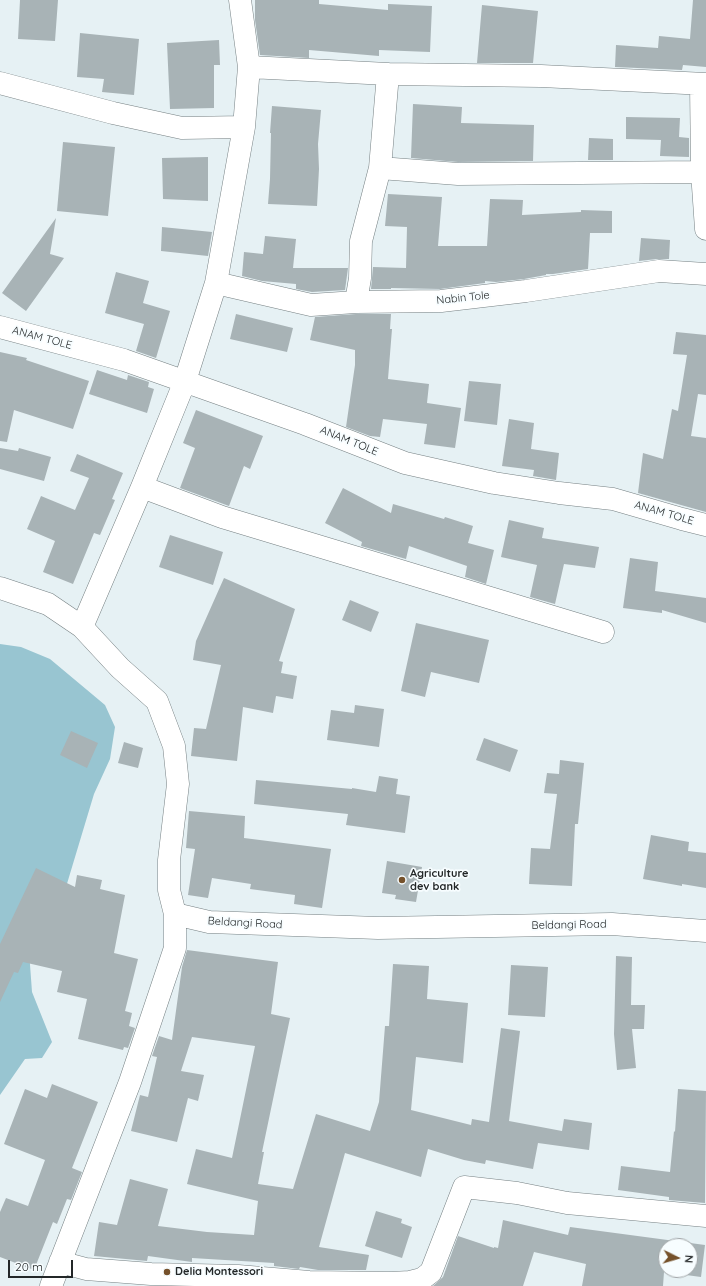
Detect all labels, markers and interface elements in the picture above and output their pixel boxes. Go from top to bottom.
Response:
street label: Nabin Tole [436,289,490,307]
street label: ANAM TOLE [11,324,73,352]
street label: ANAM TOLE [318,423,380,459]
street label: ANAM TOLE [633,498,695,528]
place label: Agriculture dev bank [410,867,469,893]
marker: Agriculture dev bank [397,875,407,885]
street label: Beldangi Road [207,914,283,932]
street label: Beldangi Road [531,918,607,932]
north arrow [658,1238,698,1278]
scale bar [10,1252,75,1278]
text: N [682,1254,696,1264]
text: 20 m [15,1259,43,1274]
place label: Delia Montessori [175,1265,263,1279]
marker: Delia Montessori [162,1267,172,1277]

